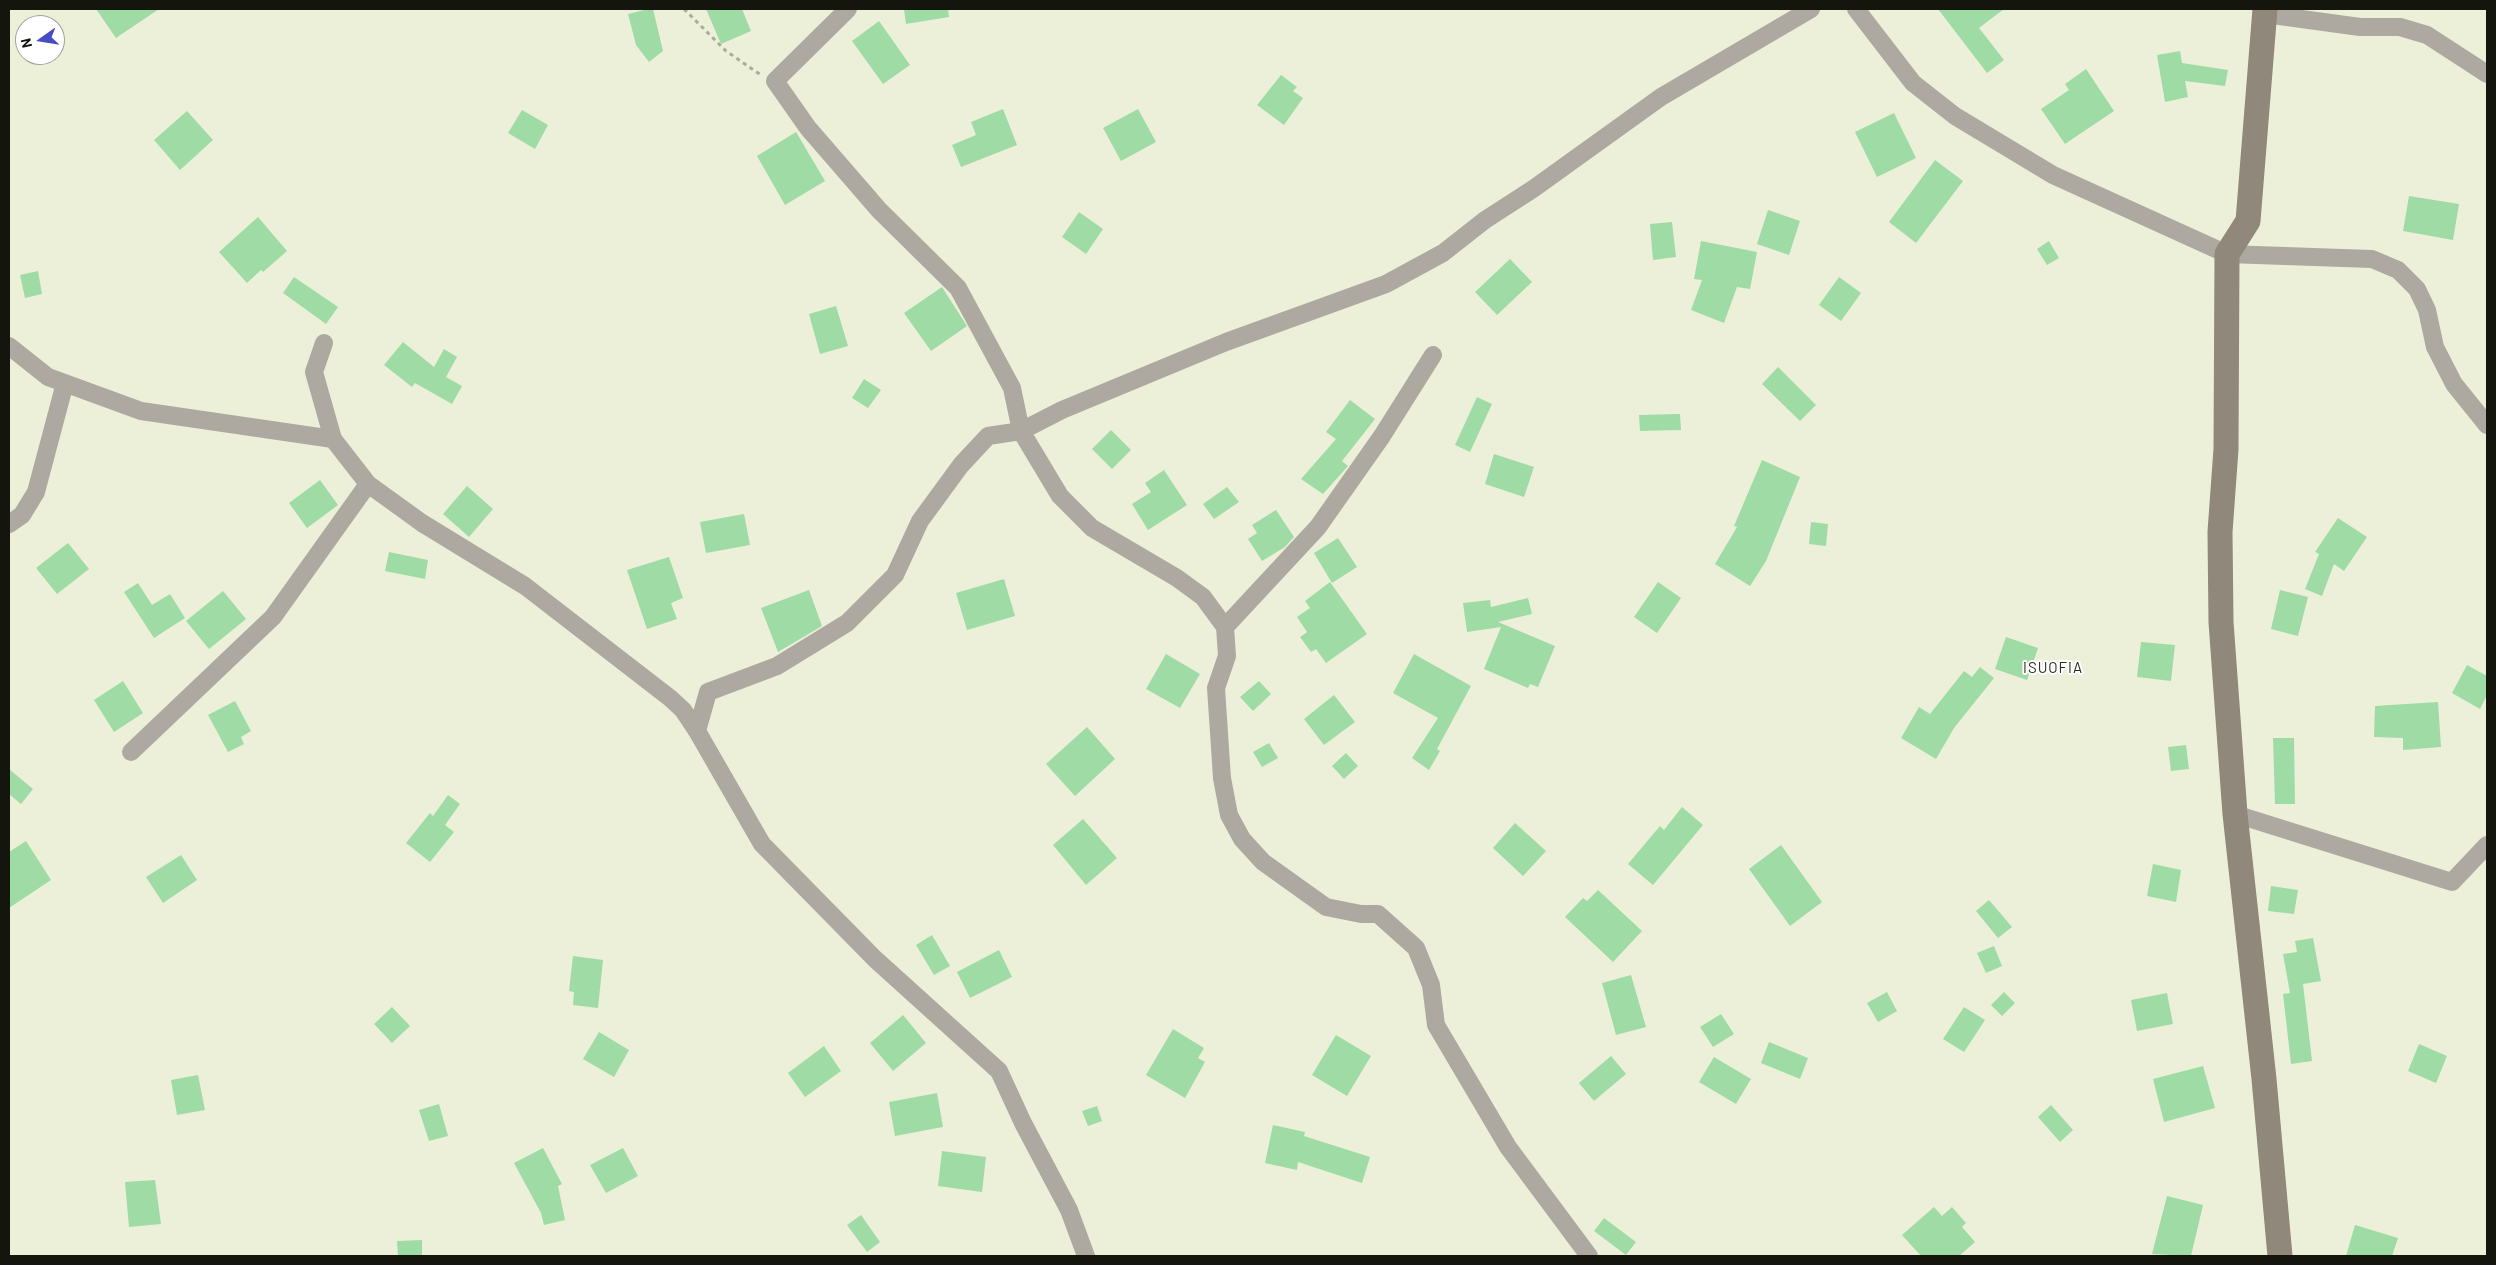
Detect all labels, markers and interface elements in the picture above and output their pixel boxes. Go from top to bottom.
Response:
north arrow [15,15,65,65]
text: N [17,37,35,50]
district label: ISUOFIA [2022,659,2084,677]

